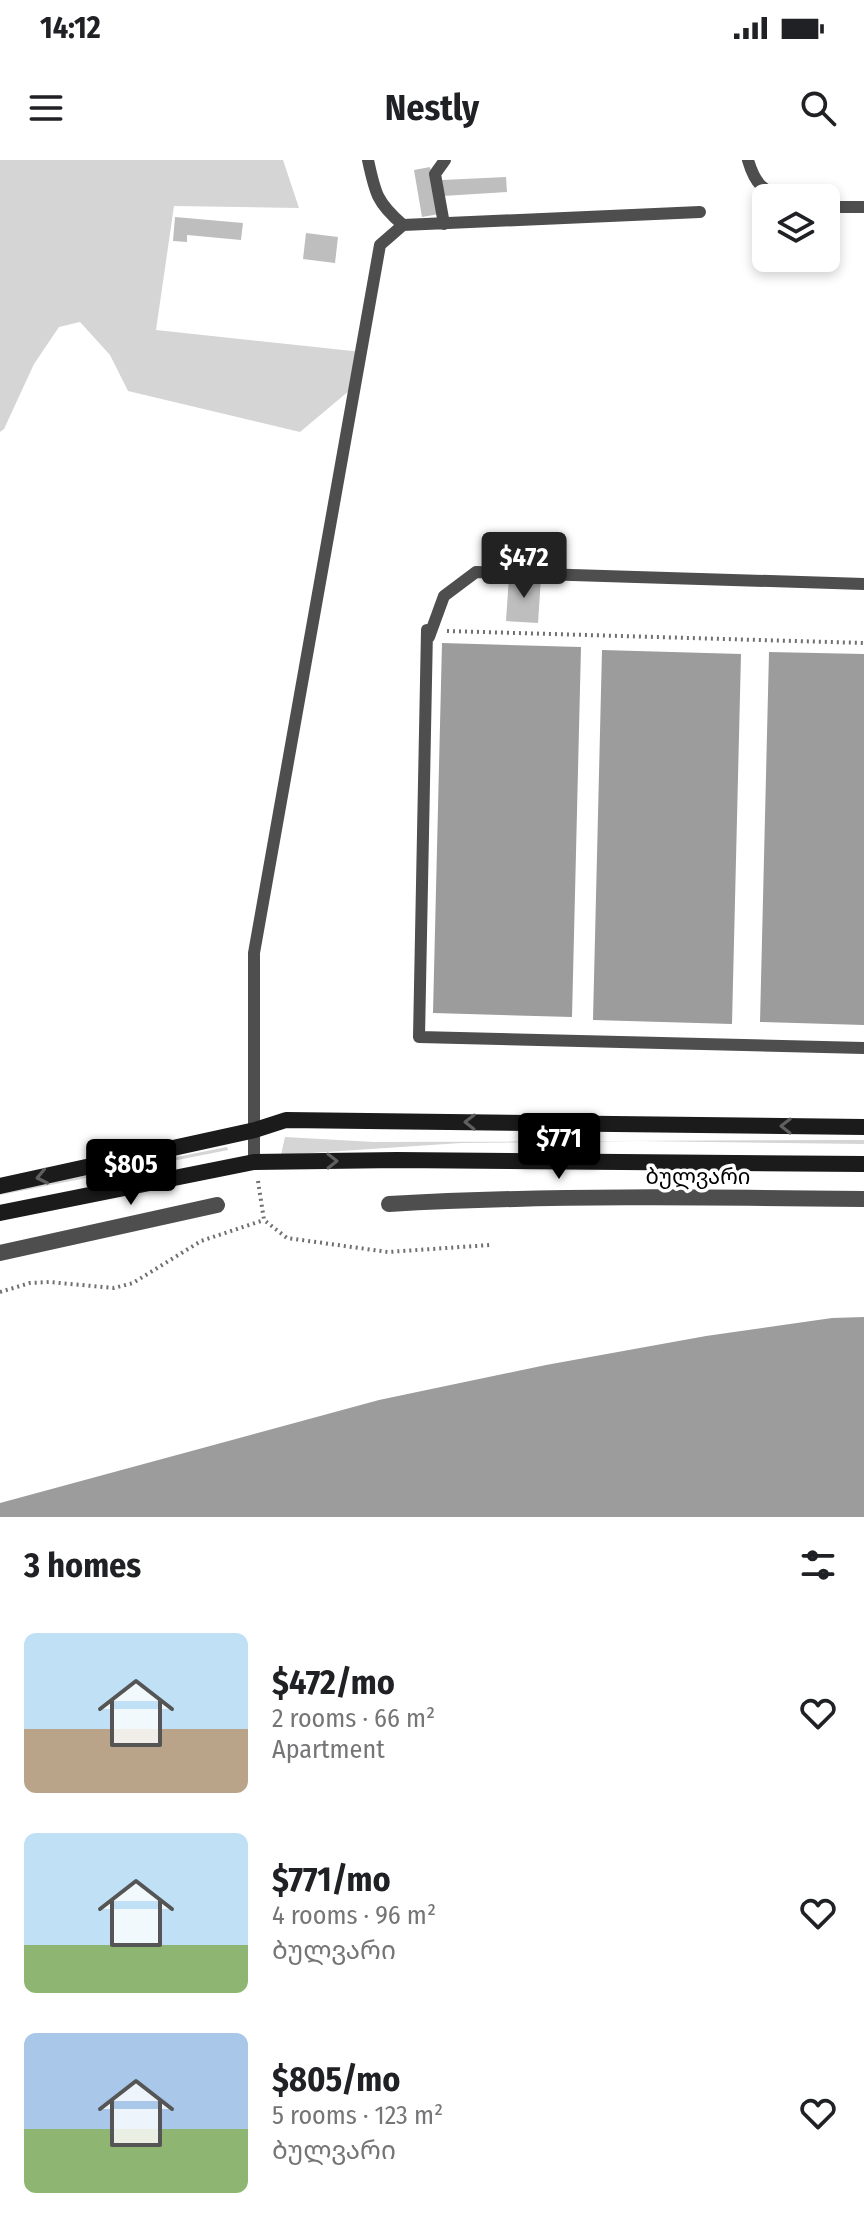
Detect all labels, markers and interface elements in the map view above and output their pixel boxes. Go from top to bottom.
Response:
text: 14:12 [40,10,101,46]
icon: menu [24,86,68,130]
text: Nestly [385,86,479,130]
icon: search [796,86,840,130]
map controls [752,184,840,272]
button: layers [752,184,840,272]
pin: $472 [477,532,571,600]
text: $472 [500,542,548,573]
one-way arrow [463,1113,476,1131]
pin: $771 [512,1113,606,1181]
one-way arrow [779,1117,792,1135]
text: $771 [536,1123,582,1154]
pin: $805 [84,1139,178,1207]
text: $805 [104,1149,158,1180]
one-way arrow [326,1152,339,1170]
street label: ბულვარი [646,1163,750,1190]
one-way arrow [36,1168,49,1185]
icon: filters [796,1543,840,1587]
text: 3 homes [24,1545,141,1586]
text: $472/mo [272,1662,395,1703]
icon: home [88,1665,184,1761]
icon: heart [796,1691,840,1735]
text: 2 rooms · 66 m² [272,1703,435,1734]
text: Apartment [272,1734,385,1765]
text: $771/mo [272,1859,391,1900]
icon: home [88,1865,184,1961]
icon: heart [796,1891,840,1935]
text: 4 rooms · 96 m² [272,1900,436,1931]
text: ბულვარი [272,1935,396,1966]
text: $805/mo [272,2059,400,2100]
icon: home [88,2065,184,2161]
icon: heart [796,2091,840,2135]
text: 5 rooms · 123 m² [272,2100,443,2131]
text: ბულვარი [272,2135,396,2166]

